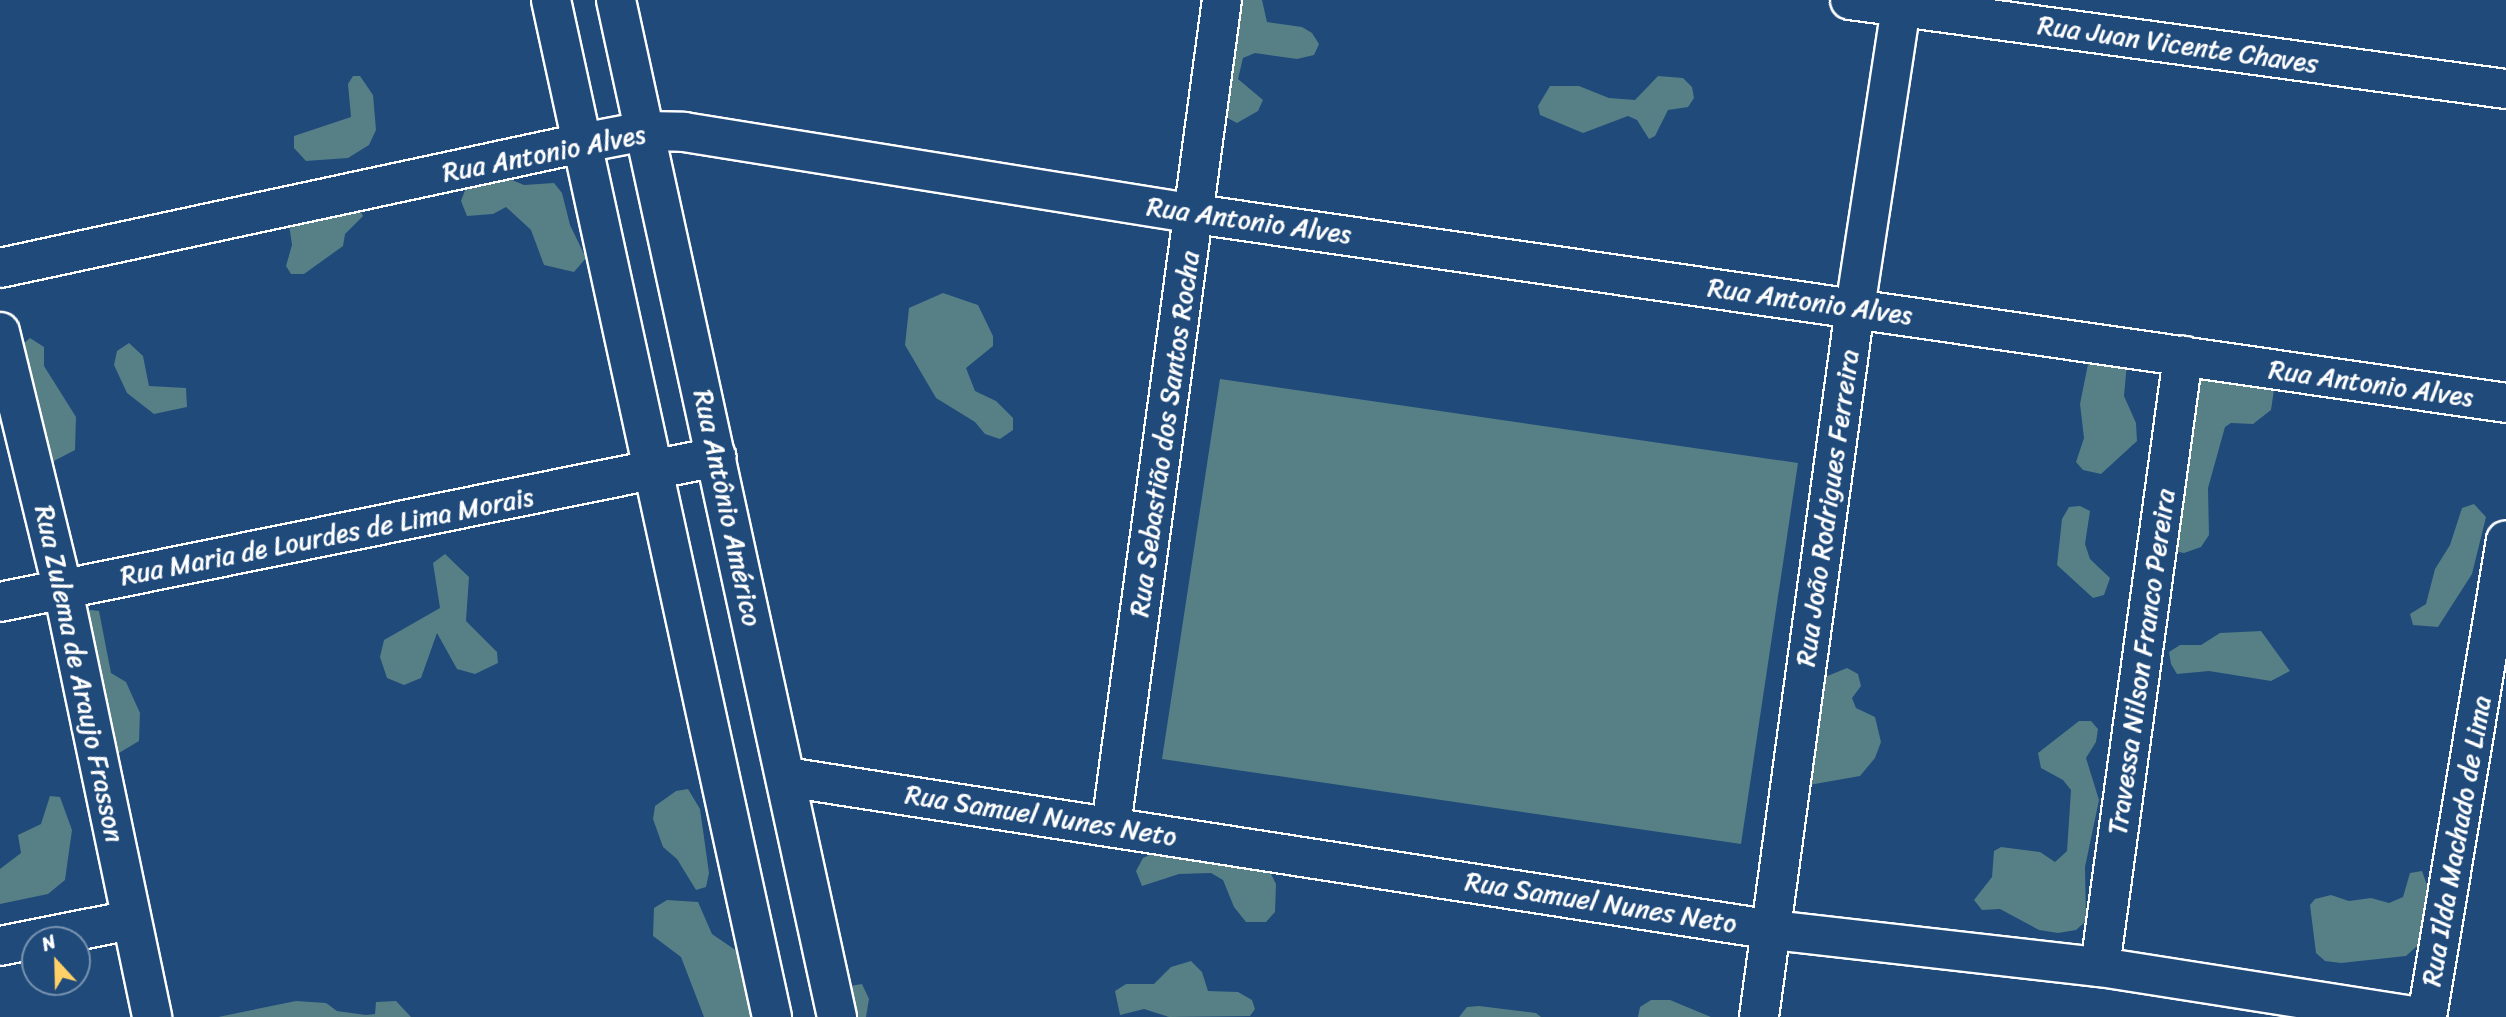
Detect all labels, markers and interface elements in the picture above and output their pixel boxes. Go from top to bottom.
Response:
street label: Rua Juan Vicente Chaves [2037,10,2319,80]
street label: Rua Antonio Alves [440,119,648,189]
street label: Rua Antonio Alves [1144,191,1354,251]
street label: Rua Sebastião dos Santos Rocha [1124,249,1206,619]
street label: Rua Antonio Alves [1705,272,1915,332]
street label: Rua João Rodrigues Ferreira [1790,347,1866,669]
street label: Rua Antonio Alves [2266,354,2476,414]
street label: Rua Antônio Américo [687,387,767,629]
street label: Rua Maria de Lourdes de Lima Morais [118,482,536,592]
street label: Travessa Nilson Franco Pereira [2102,486,2182,838]
street label: Rua Zulema de Araujo Frasson [28,503,130,845]
street label: Rua Ilda Machado de Lima [2416,694,2498,988]
street label: Rua Samuel Nunes Neto [903,779,1179,853]
street label: Rua Samuel Nunes Neto [1463,866,1739,940]
text: N [36,925,61,961]
north arrow [21,926,91,996]

